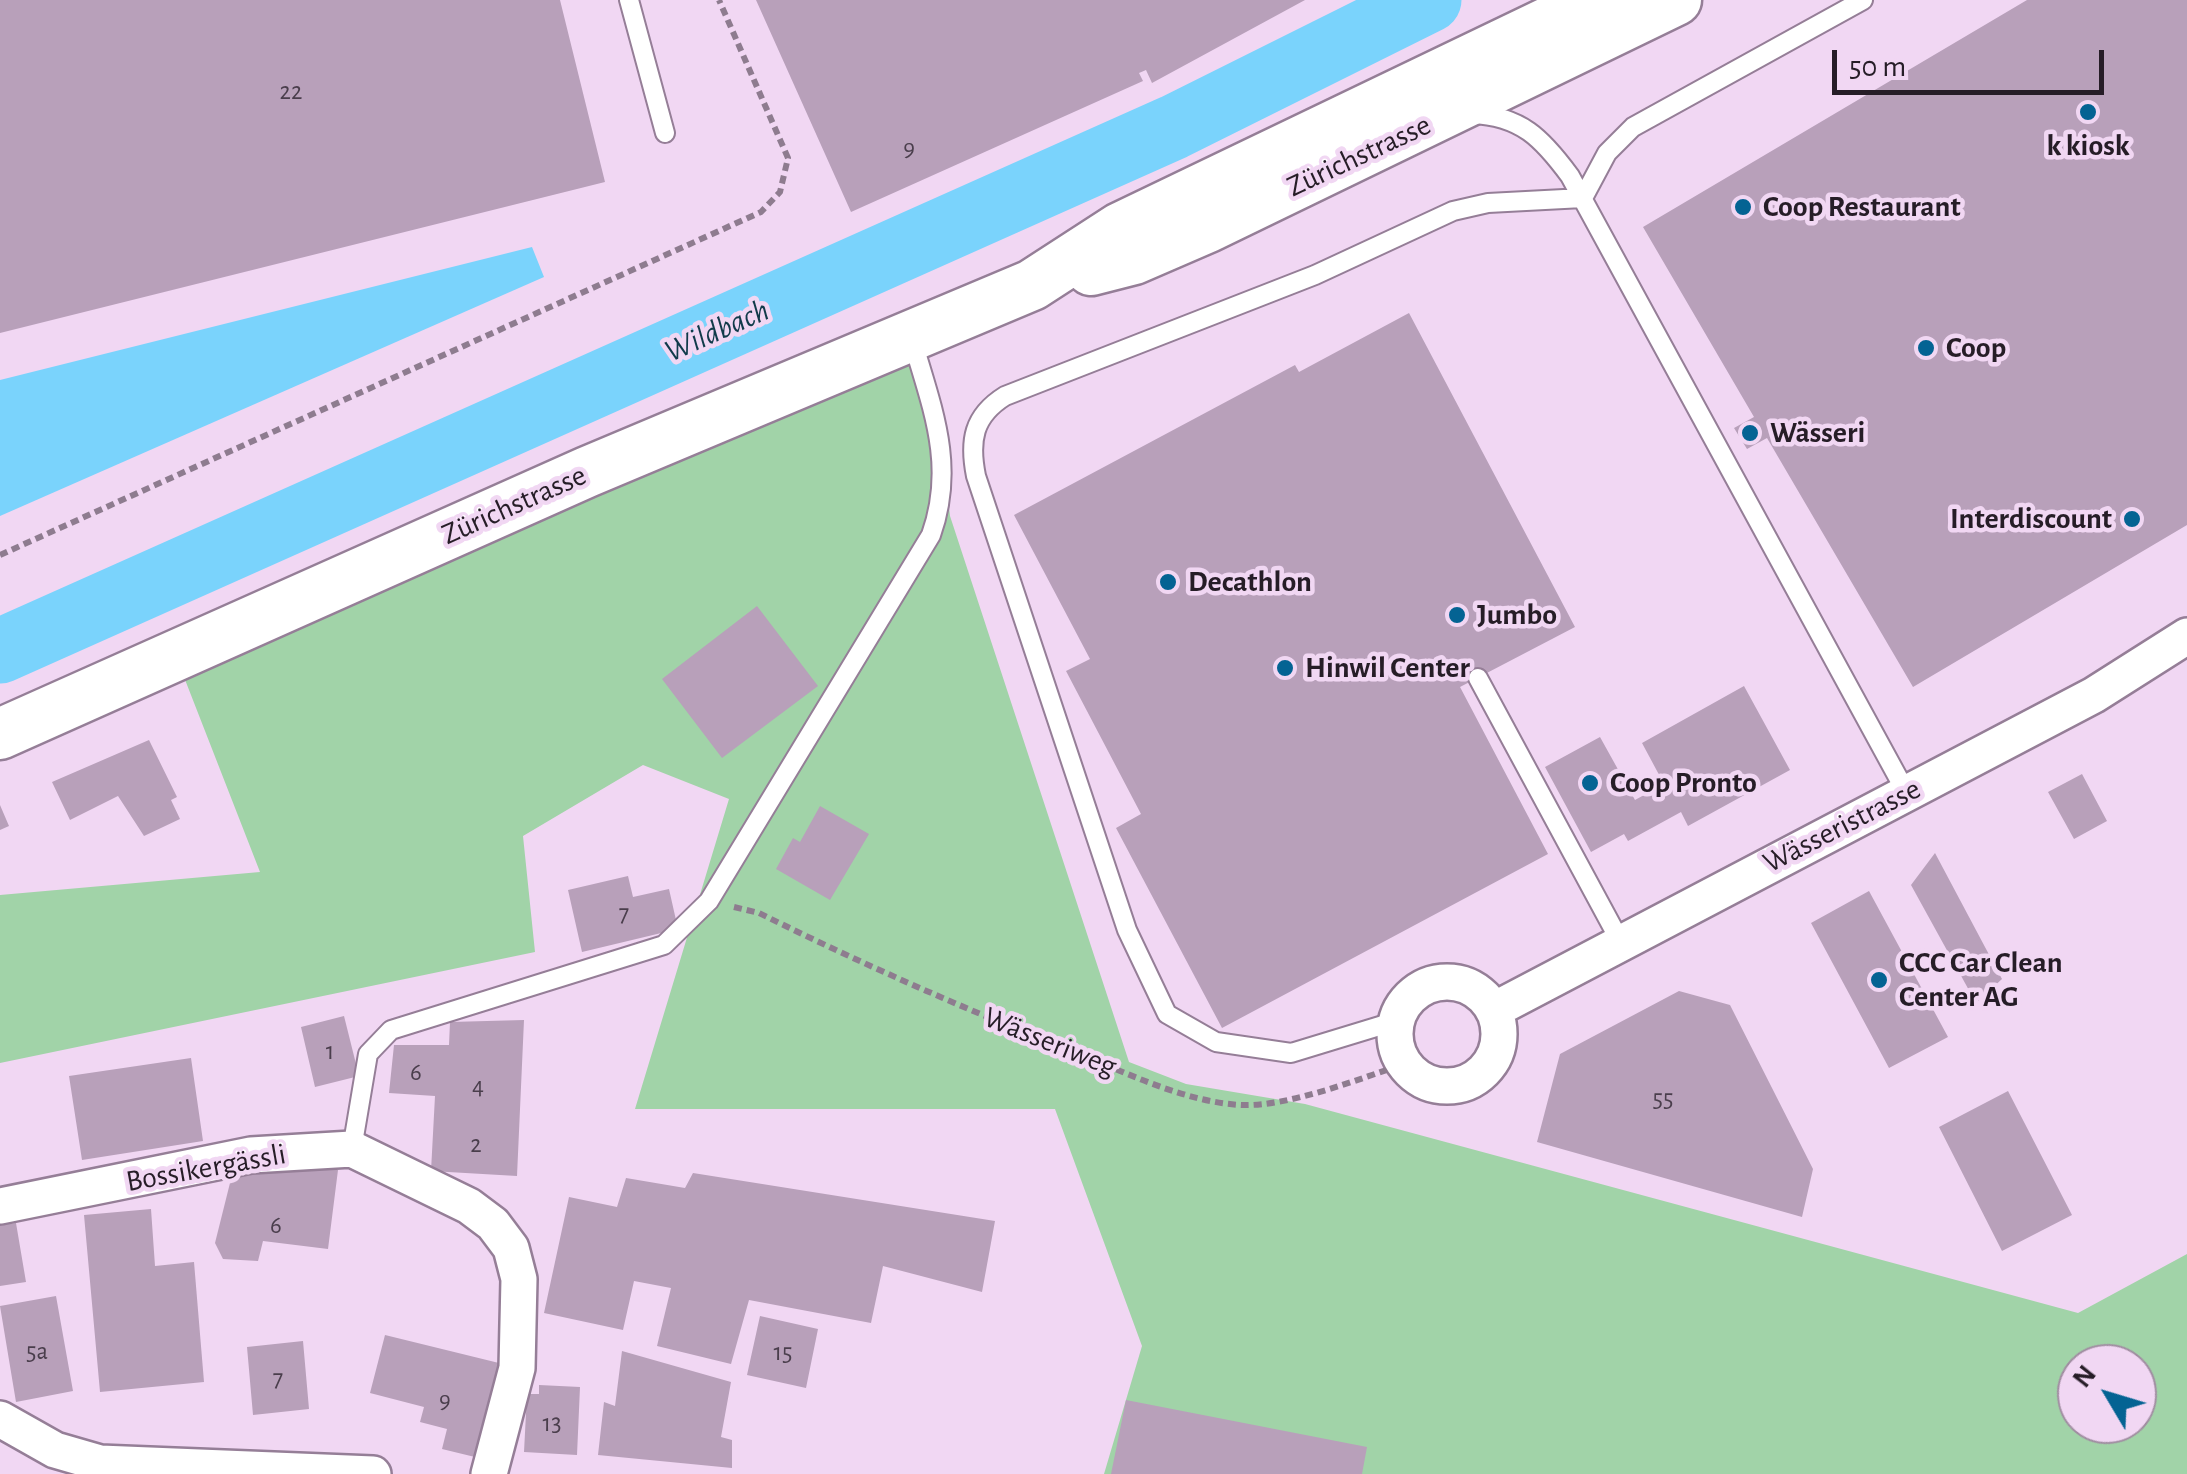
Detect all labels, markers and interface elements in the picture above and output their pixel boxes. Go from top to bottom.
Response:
scale bar [1837,30,2110,92]
text: 50 m [1849,52,1906,82]
house number: 22 [280,76,302,106]
marker: k kiosk [2077,101,2099,123]
street label: Zürichstrasse [1281,107,1437,205]
place label: k kiosk [2046,128,2130,164]
house number: 9 [903,133,915,163]
place label: Coop Restaurant [1763,189,1961,225]
marker: Coop Restaurant [1732,196,1754,218]
water label: Wildbach [659,291,775,371]
place label: Coop [1946,330,2006,366]
marker: Coop [1915,337,1937,359]
place label: Wässeri [1770,415,1865,451]
marker: Wässeri [1739,422,1761,444]
street label: Zürichstrasse [436,457,592,553]
place label: Interdiscount [1950,501,2112,537]
marker: Interdiscount [2121,508,2143,530]
place label: Decathlon [1188,564,1312,600]
marker: Decathlon [1157,571,1179,593]
place label: Jumbo [1477,597,1557,633]
marker: Jumbo [1446,604,1468,626]
place label: Hinwil Center [1305,650,1470,686]
marker: Hinwil Center [1274,657,1296,679]
place label: Coop Pronto [1610,765,1757,801]
street label: Wässeristrasse [1757,771,1927,881]
marker: Coop Pronto [1579,772,1601,794]
house number: 7 [619,898,629,928]
place label: CCC Car Clean Center AG [1899,945,2063,1016]
marker: CCC Car Clean Center AG [1868,969,1890,991]
street label: Wässeriweg [978,999,1122,1085]
house number: 1 [326,1036,334,1066]
house number: 6 [410,1057,422,1087]
house number: 4 [472,1071,484,1101]
house number: 55 [1653,1083,1673,1113]
house number: 2 [470,1129,482,1159]
street label: Bossikergässli [123,1136,289,1200]
house number: 6 [270,1210,282,1240]
house number: 5a [26,1336,48,1366]
house number: 15 [773,1337,793,1367]
north arrow [2057,1344,2157,1444]
text: N [2068,1360,2102,1393]
house number: 7 [273,1363,283,1393]
house number: 9 [439,1385,451,1415]
house number: 13 [543,1408,561,1438]

